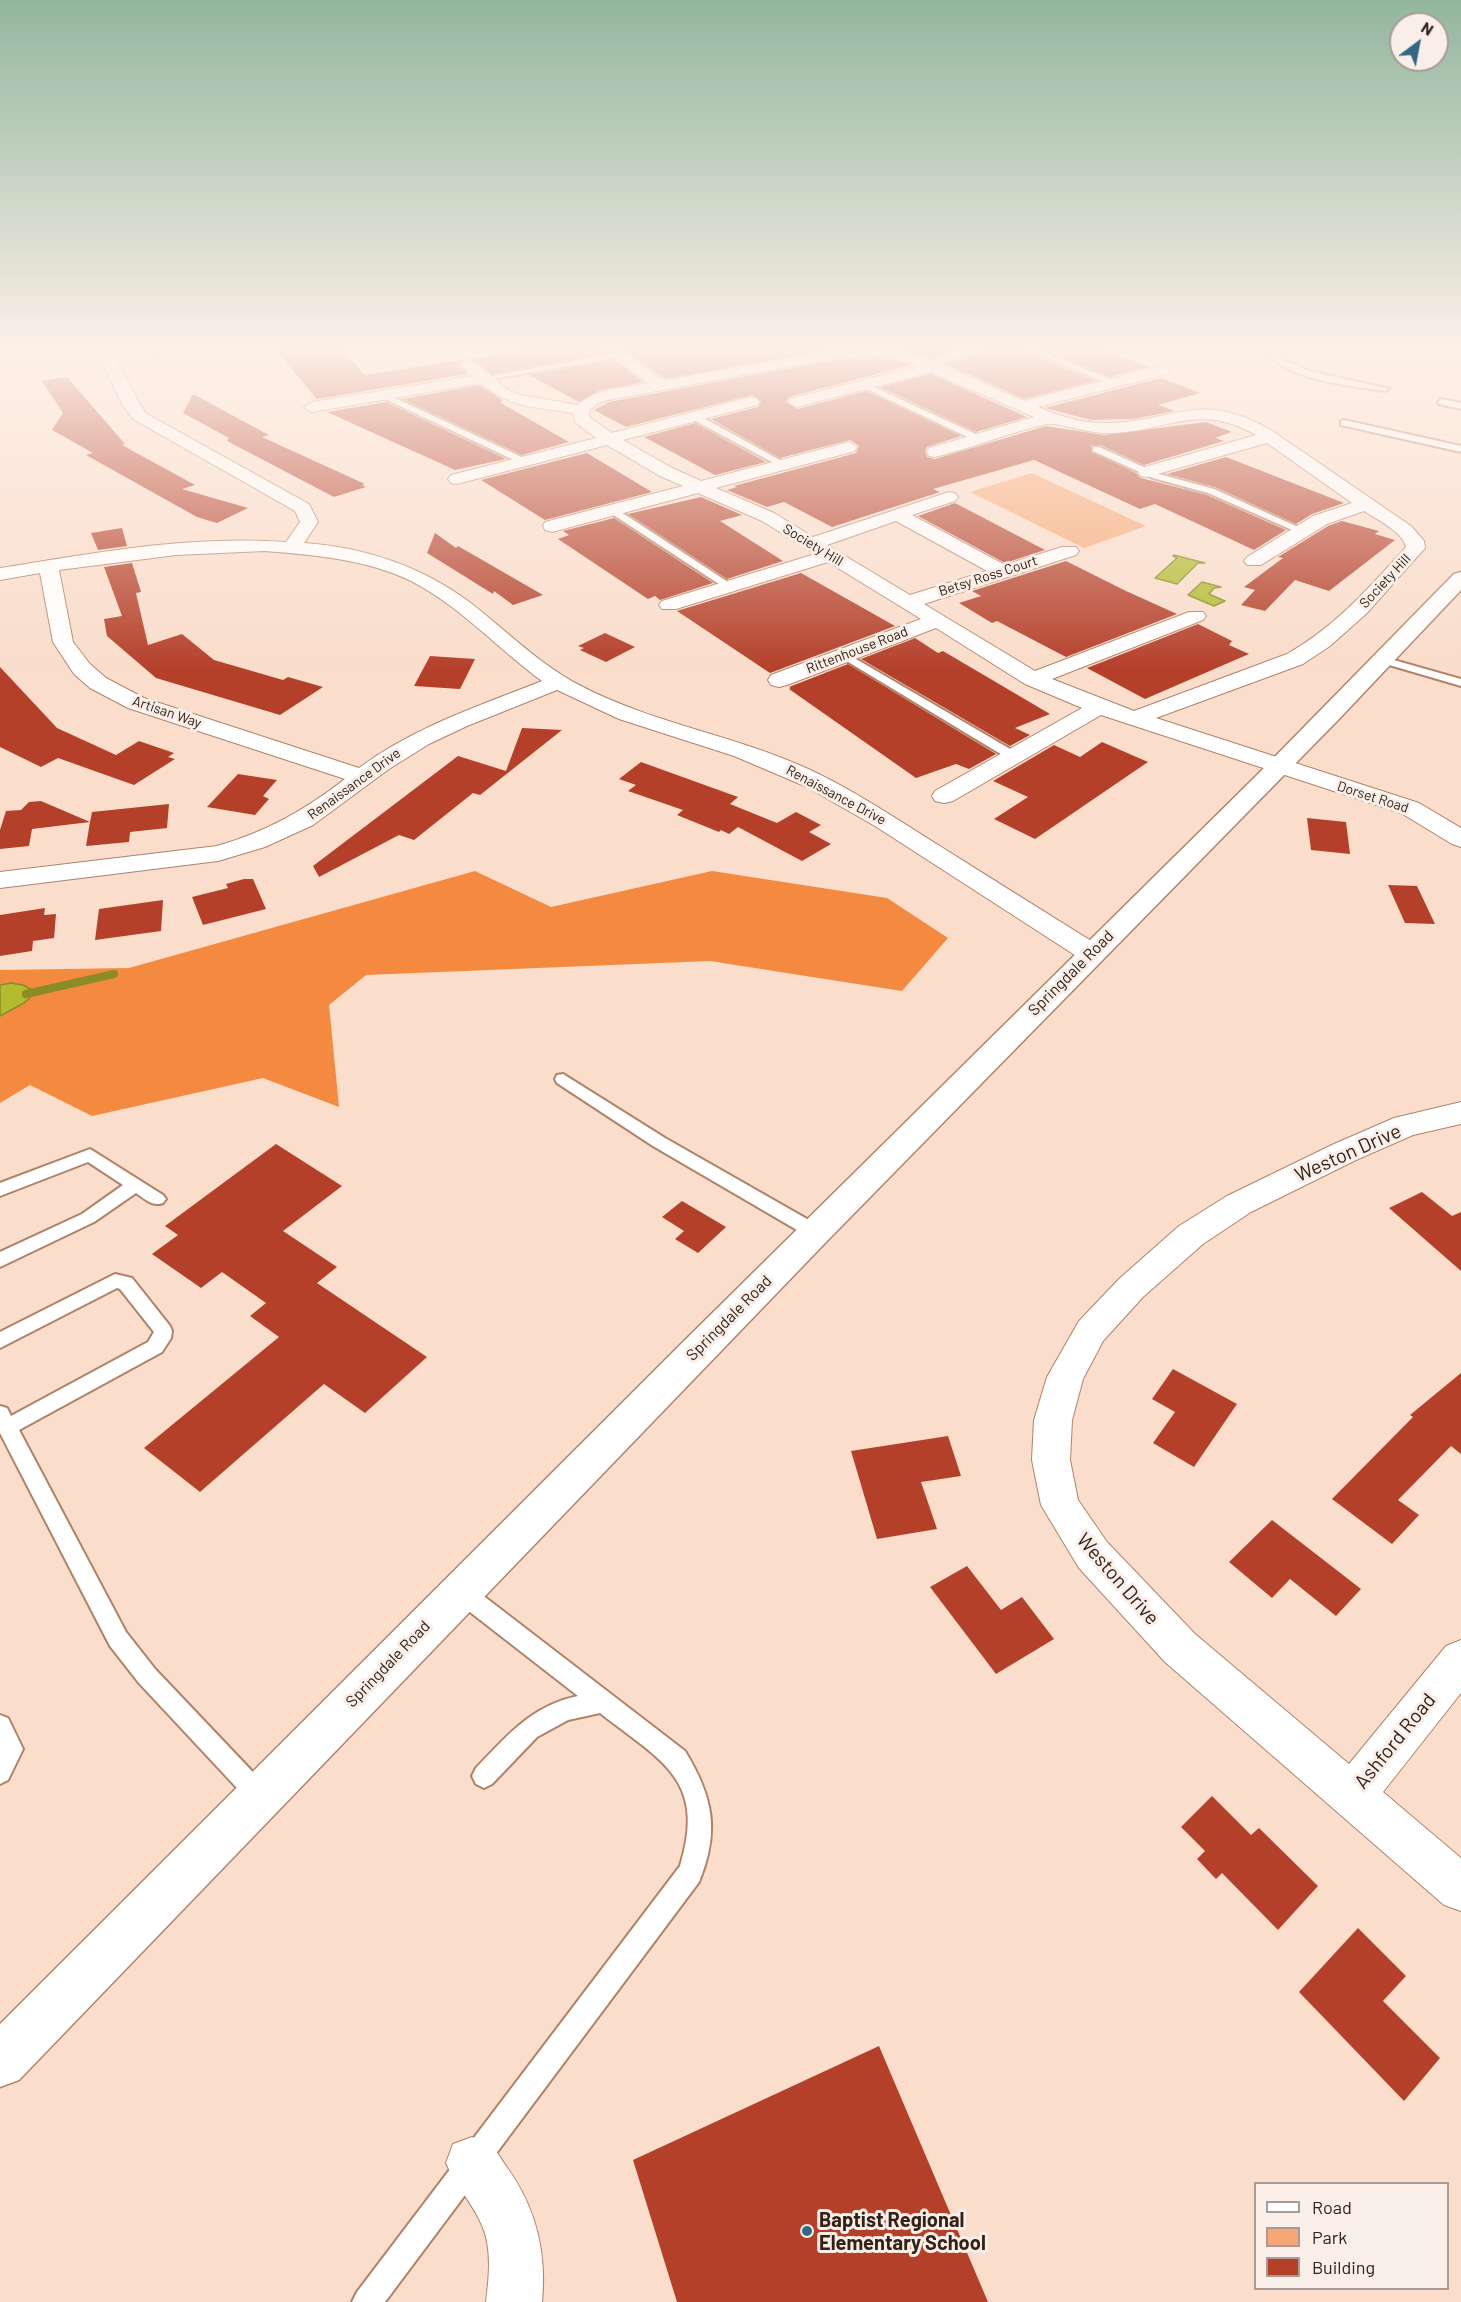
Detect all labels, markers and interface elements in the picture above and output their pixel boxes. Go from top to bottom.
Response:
north arrow [1389,12,1449,72]
text: N [1418,17,1437,39]
street label: Society Hill [780,520,846,570]
street label: Society Hill [1356,551,1414,611]
street label: Betsy Ross Court [936,552,1040,600]
street label: Rittenhouse Road [804,623,910,677]
street label: Artisan Way [130,692,204,732]
street label: Renaissance Drive [304,745,404,823]
street label: Renaissance Drive [783,762,889,828]
street label: Dorset Road [1335,778,1411,816]
street label: Springdale Road [1024,926,1118,1020]
street label: Weston Drive [1291,1119,1405,1187]
street label: Springdale Road [682,1271,776,1365]
street label: Weston Drive [1072,1528,1164,1630]
street label: Springdale Road [342,1617,434,1711]
street label: Ashford Road [1349,1688,1441,1794]
legend [1254,2182,1449,2290]
text: Road [1312,2196,1352,2218]
place label: Baptist Regional Elementary School [819,2208,986,2255]
marker: Baptist Regional Elementary School [800,2224,814,2238]
text: Park [1312,2226,1347,2248]
text: Building [1312,2256,1375,2278]

